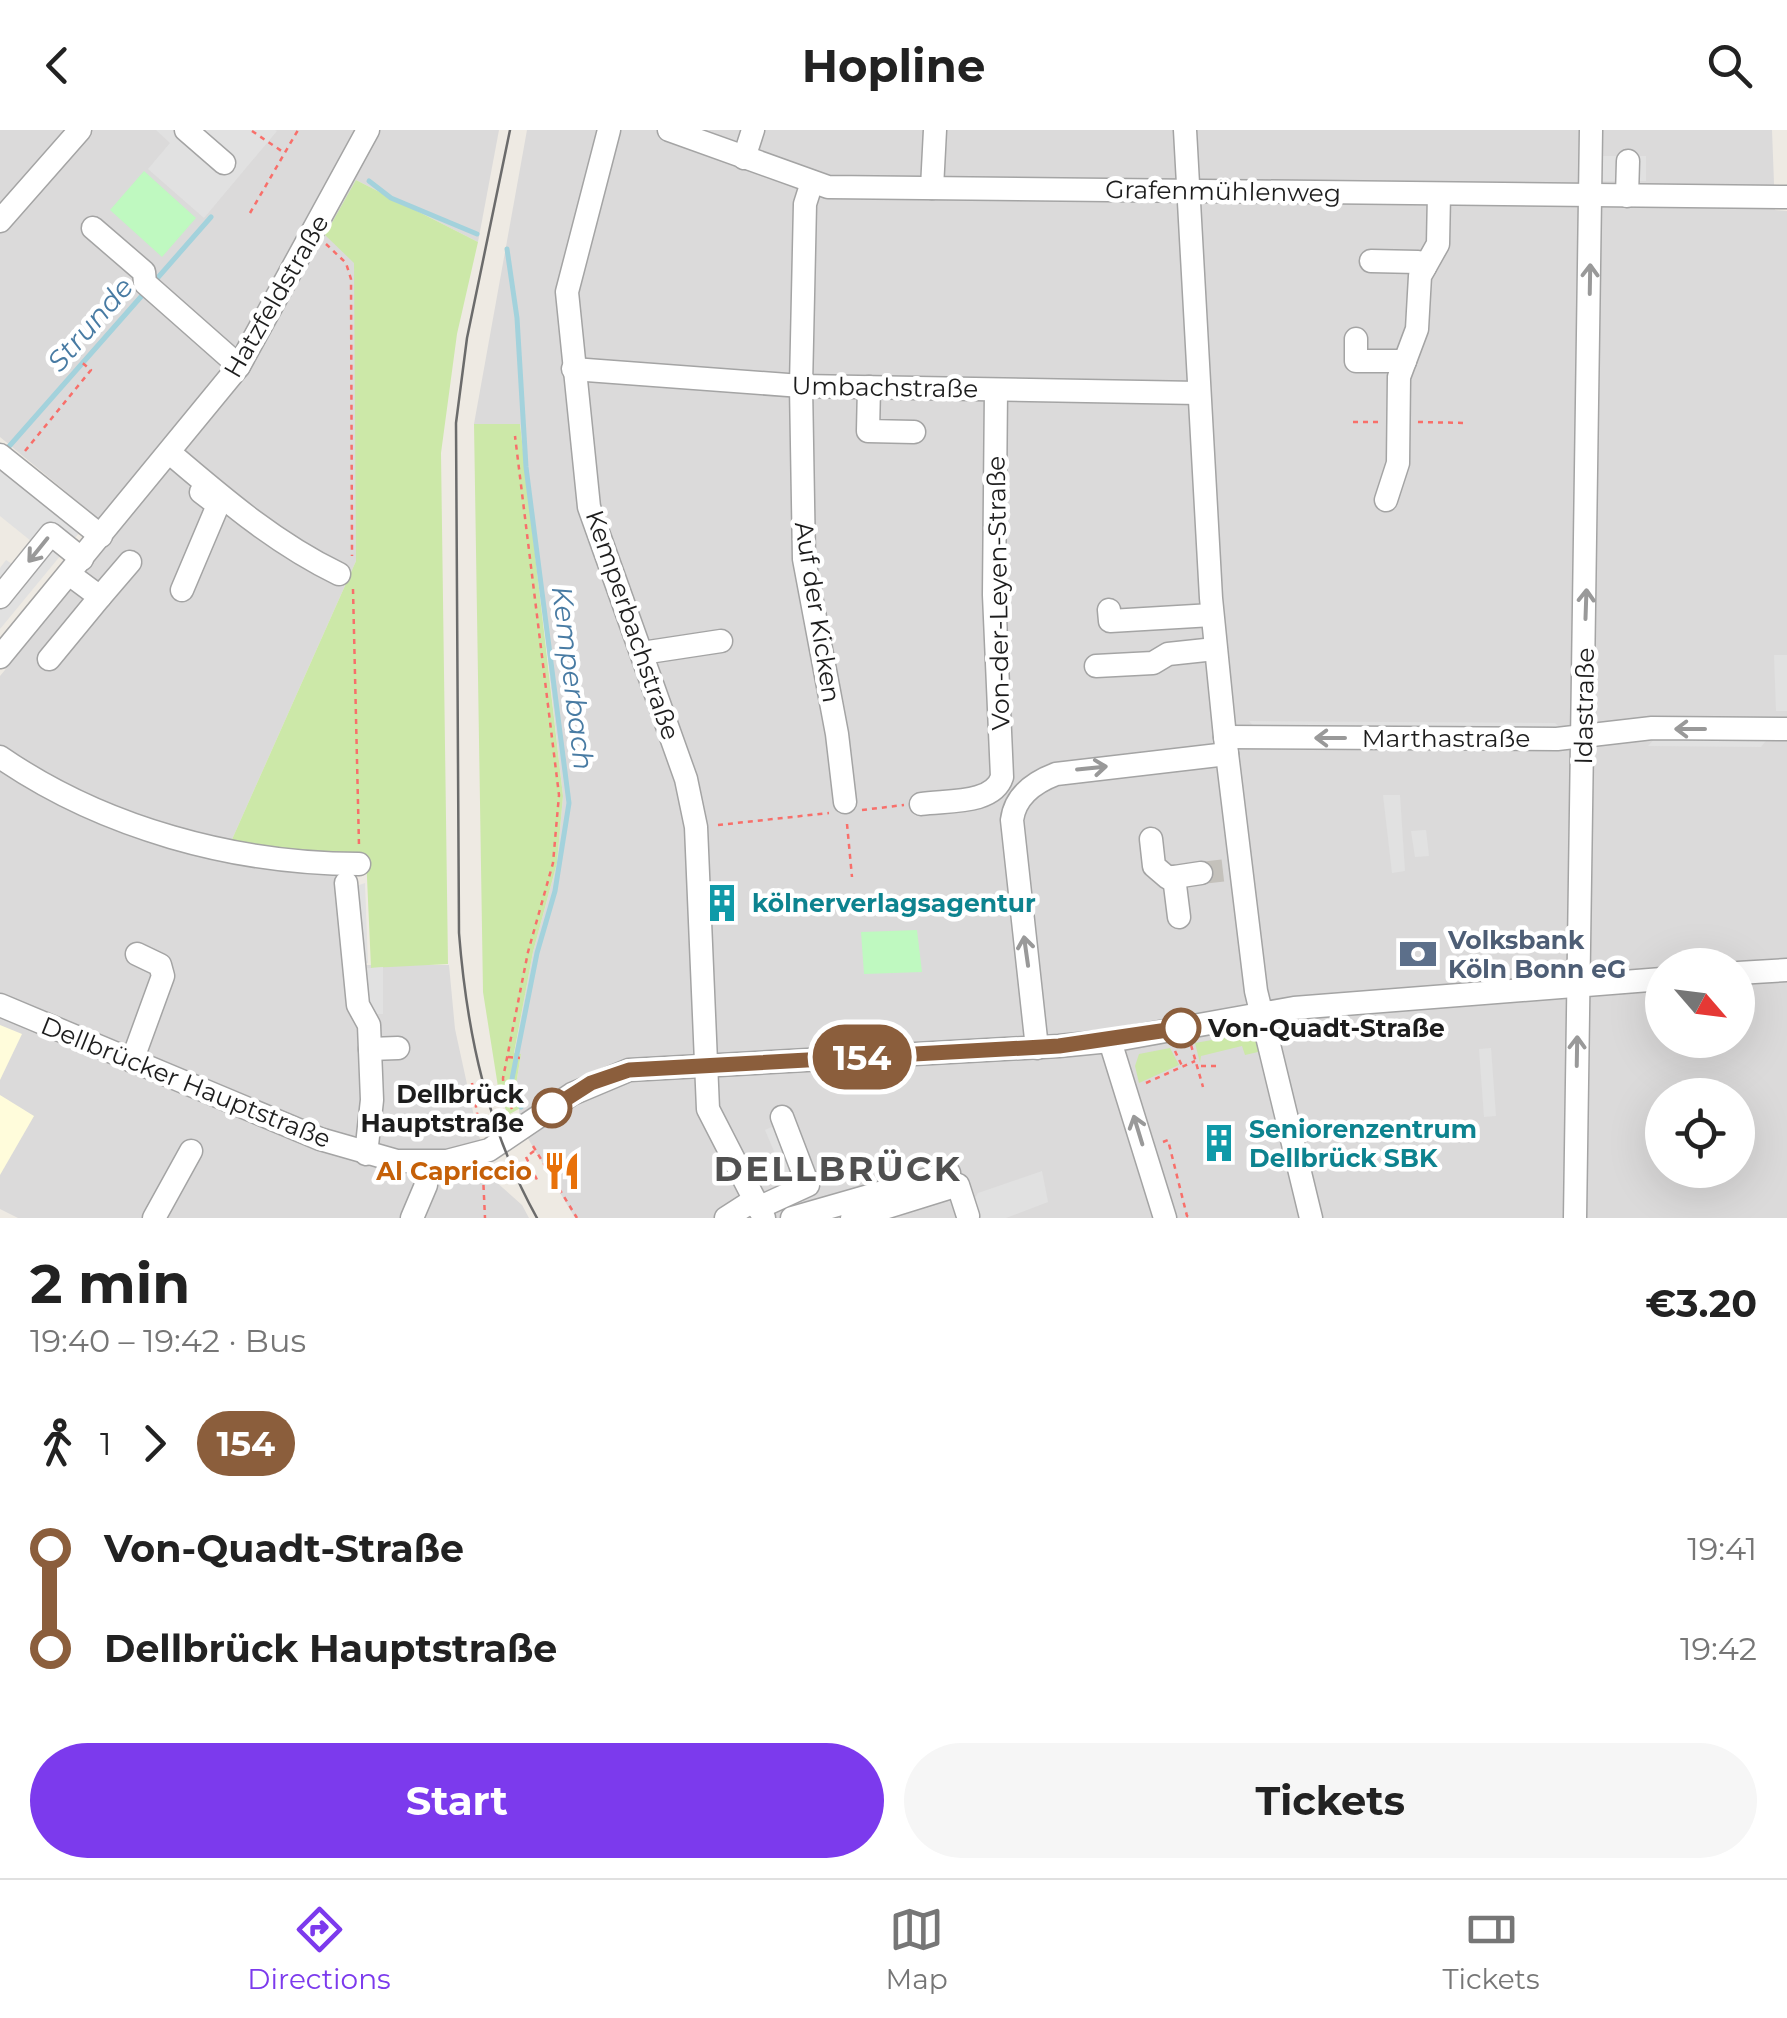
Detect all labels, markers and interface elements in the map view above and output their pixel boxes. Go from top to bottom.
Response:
icon: back [30,38,85,93]
text: Hopline [802,38,985,93]
icon: search [1702,38,1757,93]
street label: Grafenmühlenweg [1105,174,1341,208]
street label: Hatzfeldstraße [217,209,335,383]
one-way arrow [1580,264,1600,296]
water label: Strunde [40,270,140,378]
street label: Umbachstraße [791,370,979,404]
street label: Von-der-Leyen-Straße [981,455,1015,731]
street label: Kemperbachstraße [580,506,686,744]
street label: Auf der Kicken [789,519,847,705]
one-way arrow [27,537,49,563]
water label: Kemperbach [545,584,601,772]
one-way arrow [1576,588,1595,620]
street label: Idastraße [1568,647,1600,765]
one-way arrow [1674,719,1706,738]
street label: Marthastraße [1362,723,1530,753]
one-way arrow [1315,728,1348,748]
one-way arrow [1075,759,1108,778]
building icon: kölnerverlagsagentur [701,882,743,924]
place label: kölnerverlagsagentur [752,888,1036,918]
place label: Volksbank Köln Bonn eG [1447,925,1626,984]
bank icon: Volksbank Köln Bonn eG [1397,933,1439,975]
one-way arrow [1016,935,1034,968]
north arrow [1645,948,1755,1058]
map controls [1645,948,1755,1188]
marker: Von-Quadt-Straße [1162,1009,1200,1047]
street label: Dellbrücker Hauptstraße [37,1010,335,1154]
place label: Von-Quadt-Straße [1207,1013,1445,1043]
line badge: 154 [804,1024,920,1090]
one-way arrow [1568,1035,1586,1068]
text: 154 [833,1036,891,1079]
button: locate [1645,1078,1755,1188]
place label: Dellbrück Hauptstraße [361,1079,525,1138]
marker: Dellbrück Hauptstraße [533,1089,571,1127]
one-way arrow [1127,1114,1145,1146]
place label: Seniorenzentrum Dellbrück SBK [1249,1114,1477,1173]
building icon: Seniorenzentrum Dellbrück SBK [1198,1122,1240,1164]
district label: DELLBRÜCK [714,1147,962,1190]
restaurant icon: Al Capriccio [541,1150,583,1192]
place label: Al Capriccio [375,1156,532,1186]
text: 2 min [30,1250,190,1317]
text: €3.20 [1645,1280,1757,1327]
text: 19:40 – 19:42 · Bus [30,1321,306,1360]
icon: walk [30,1416,85,1471]
icon: forward [127,1416,182,1471]
text: 154 [217,1422,275,1465]
text: 1 [100,1424,112,1463]
text: Von-Quadt-Straße [104,1525,464,1572]
text: 19:41 [1687,1529,1757,1568]
text: Dellbrück Hauptstraße [104,1625,557,1672]
text: 19:42 [1680,1629,1757,1668]
button: Start [30,1743,884,1858]
button: Tickets [904,1743,1757,1858]
tab: Directions [247,1902,391,1996]
tab: Map [885,1902,948,1996]
tab: Tickets [1442,1902,1540,1996]

